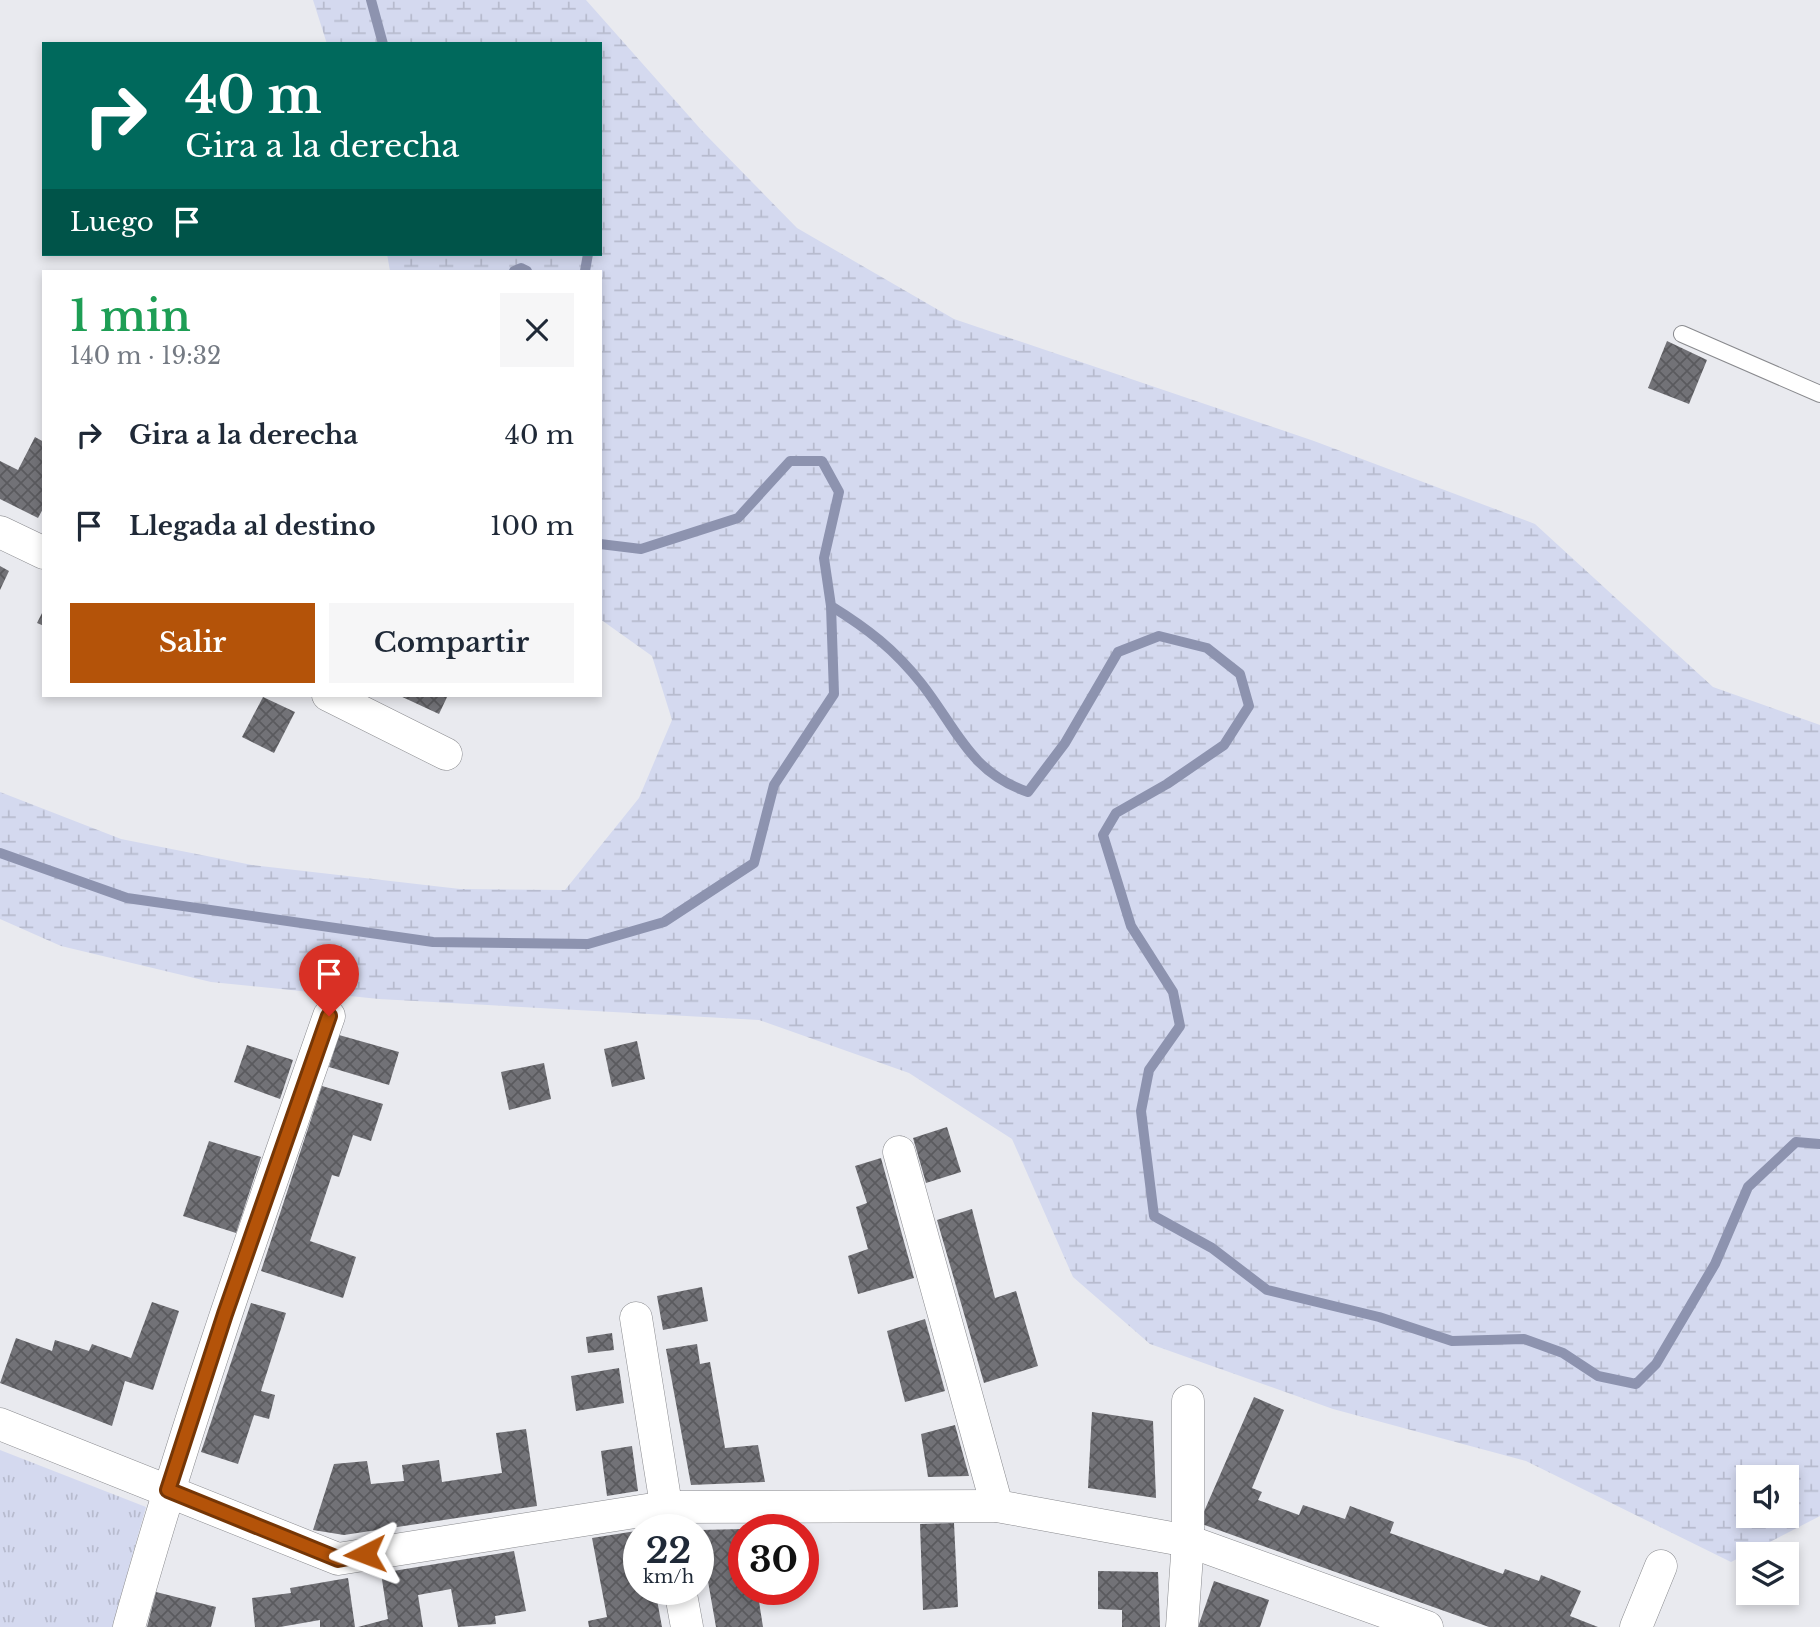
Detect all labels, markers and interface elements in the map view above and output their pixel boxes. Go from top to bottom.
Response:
text: 40 m [185,65,322,126]
icon: right [70,70,161,161]
text: Gira a la derecha [185,126,459,166]
icon: arrive [168,203,206,241]
text: Luego [70,206,154,238]
text: 1 min [70,290,191,342]
button: close [500,293,574,367]
text: 140 m · 19:32 [70,342,221,370]
icon: right [70,416,108,454]
text: Gira a la derecha [129,419,358,451]
text: 40 m [505,419,574,451]
icon: arrive [70,507,108,545]
text: Llegada al destino [129,510,376,542]
text: 100 m [490,510,574,542]
button: Salir [70,603,315,683]
button: Compartir [329,603,574,683]
pin [299,944,359,1016]
icon: arrive [310,955,348,993]
map controls [1736,1465,1799,1605]
button: sound [1736,1465,1799,1528]
speed limit sign: 30 [728,1514,819,1605]
position arrow [328,1517,402,1591]
text: 22 [646,1529,691,1572]
button: layers [1736,1542,1799,1605]
text: km/h [643,1566,694,1588]

